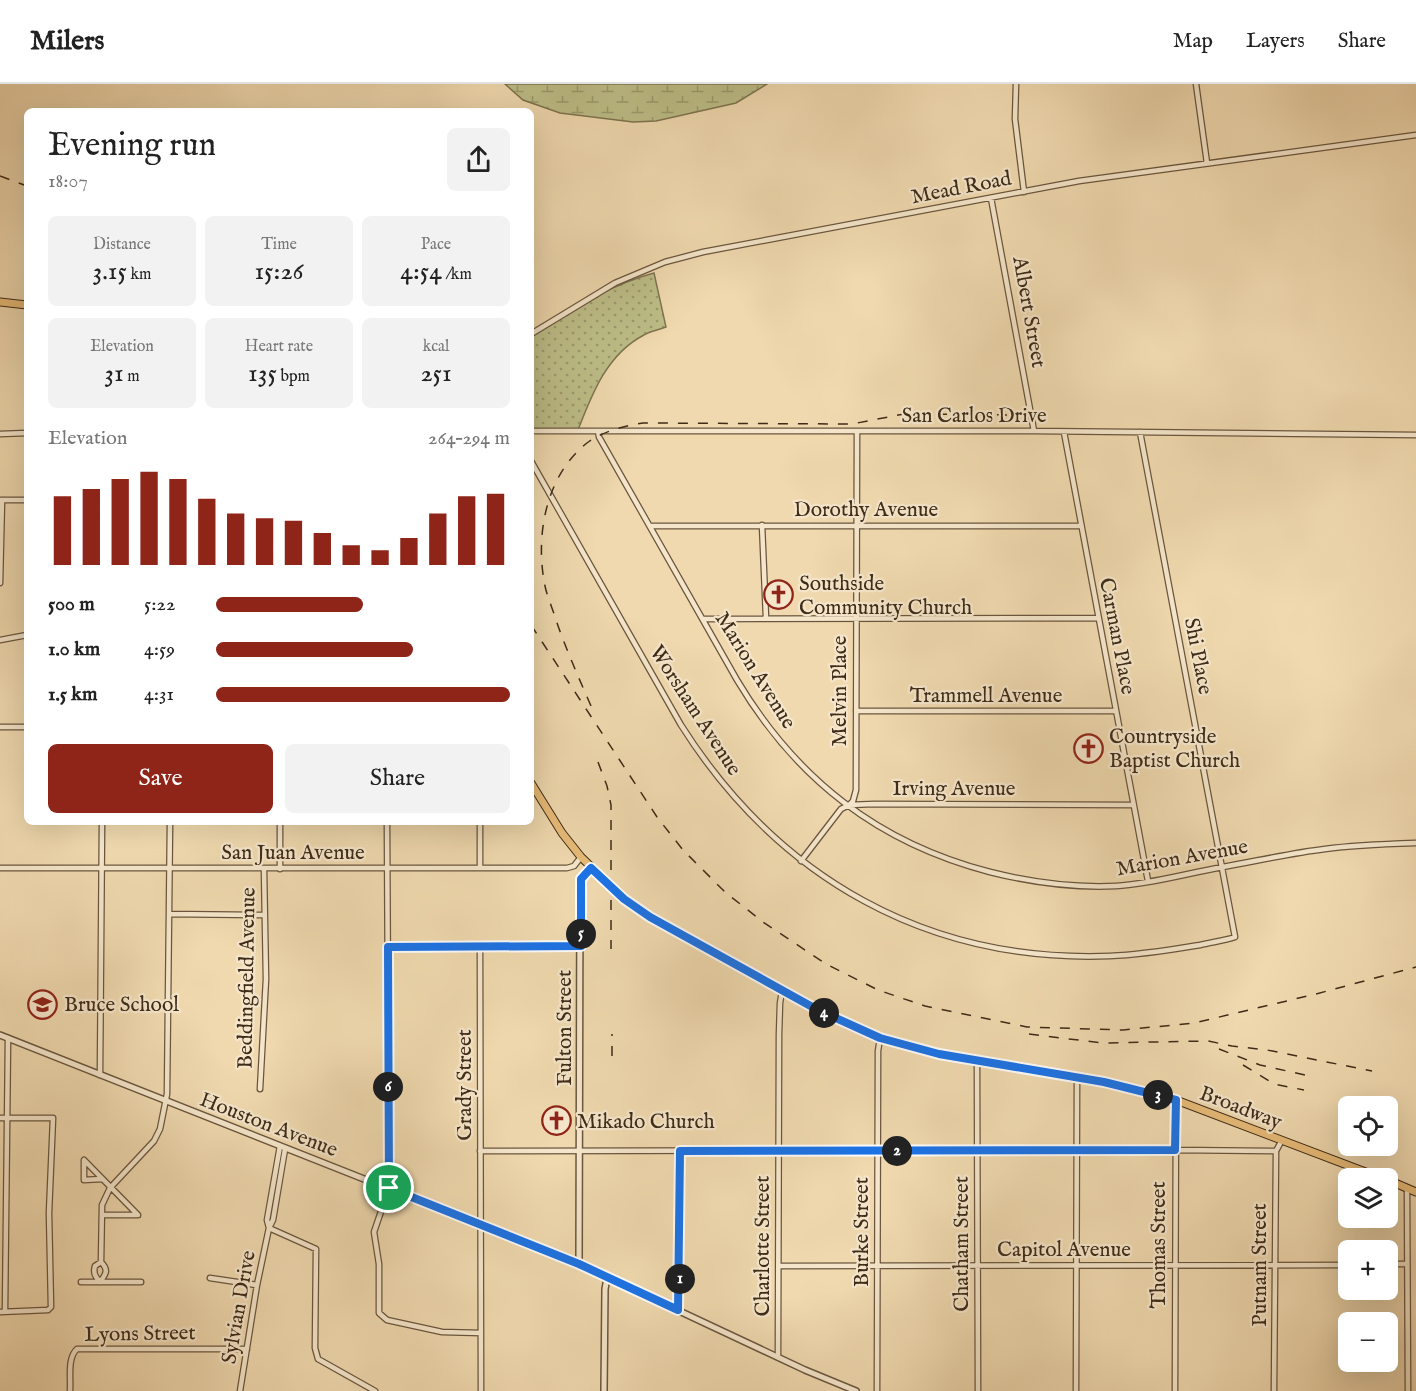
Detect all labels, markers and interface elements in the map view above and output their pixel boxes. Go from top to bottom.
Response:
text: Milers [30,24,104,59]
text: Map [1173,28,1213,55]
text: Layers [1246,28,1305,55]
text: Share [1338,28,1386,55]
text: Evening run [48,125,216,167]
button: share [447,128,510,191]
street label: Mead Road [909,165,1014,211]
text: 18:07 [48,169,88,194]
text: Distance [93,235,151,255]
text: Time [261,235,297,255]
text: Pace [421,235,451,255]
street label: Albert Street [1005,254,1052,370]
text: 3.15 [93,255,127,288]
text: 15:26 [254,255,304,288]
text: 4:54 [400,255,442,288]
text: km [127,265,151,285]
text: /km [442,265,472,285]
text: Elevation [90,337,154,357]
text: Heart rate [245,337,313,357]
text: kcal [423,337,449,357]
text: 31 [104,357,124,390]
text: 135 [248,357,277,390]
text: 251 [420,357,452,390]
text: m [124,367,140,387]
text: bpm [277,367,310,387]
street label: San Carlos Drive [901,403,1047,430]
text: Elevation [48,426,127,451]
text: 264–294 m [428,426,510,451]
street label: Dorothy Avenue [794,497,939,524]
place label: Southside Community Church [799,571,972,622]
street label: Carman Place [1092,576,1141,697]
church icon: Southside Community Church [762,579,794,611]
text: 500 m [48,592,95,617]
text: 5:22 [144,592,175,617]
street label: Marion Avenue [708,607,802,735]
street label: Shi Place [1177,616,1218,697]
street label: Melvin Place [827,635,854,747]
text: 1.0 km [48,637,100,662]
text: 4:59 [144,637,175,662]
street label: Worsham Avenue [642,640,747,782]
text: 1.5 km [48,682,98,707]
text: 4:31 [144,682,174,707]
street label: Trammell Avenue [910,683,1063,710]
place label: Countryside Baptist Church [1109,724,1240,775]
church icon: Countryside Baptist Church [1072,732,1104,764]
button: Save [48,744,273,813]
button: Share [285,744,510,813]
street label: Irving Avenue [892,776,1016,803]
street label: Marion Avenue [1114,834,1251,883]
street label: San Juan Avenue [221,840,365,867]
street label: Beddingfield Avenue [232,887,263,1069]
pin: 5 [566,919,596,949]
text: 5 [578,924,584,944]
street label: Fulton Street [552,970,579,1086]
school or university icon: Bruce School [27,988,59,1020]
place label: Bruce School [64,992,179,1019]
pin: 4 [809,998,839,1028]
text: 4 [820,1003,828,1023]
street label: Grady Street [452,1029,479,1141]
pin: 6 [373,1072,403,1102]
text: 6 [385,1077,391,1097]
pin: 3 [1143,1080,1173,1110]
street label: Broadway [1195,1080,1286,1137]
text: 3 [1155,1085,1161,1105]
street label: Houston Avenue [196,1087,342,1164]
map controls [1338,1096,1398,1372]
button: locate [1338,1096,1398,1156]
church icon: Mikado Church [540,1105,572,1137]
place label: Mikado Church [577,1109,715,1136]
pin: 2 [882,1136,912,1166]
text: 2 [893,1141,901,1161]
pin [363,1162,414,1213]
button: layers [1338,1168,1398,1228]
icon: arrive [372,1171,405,1204]
street label: Charlotte Street [750,1176,777,1316]
street label: Chatham Street [949,1176,976,1312]
street label: Burke Street [849,1177,876,1287]
street label: Thomas Street [1146,1181,1173,1309]
street label: Putnam Street [1247,1203,1274,1327]
street label: Capitol Avenue [997,1237,1131,1264]
button: + [1338,1240,1398,1300]
street label: Sylvian Drive [216,1248,263,1366]
pin: 1 [665,1264,695,1294]
text: 1 [677,1269,683,1289]
button: − [1338,1312,1398,1372]
street label: Lyons Street [84,1320,196,1349]

